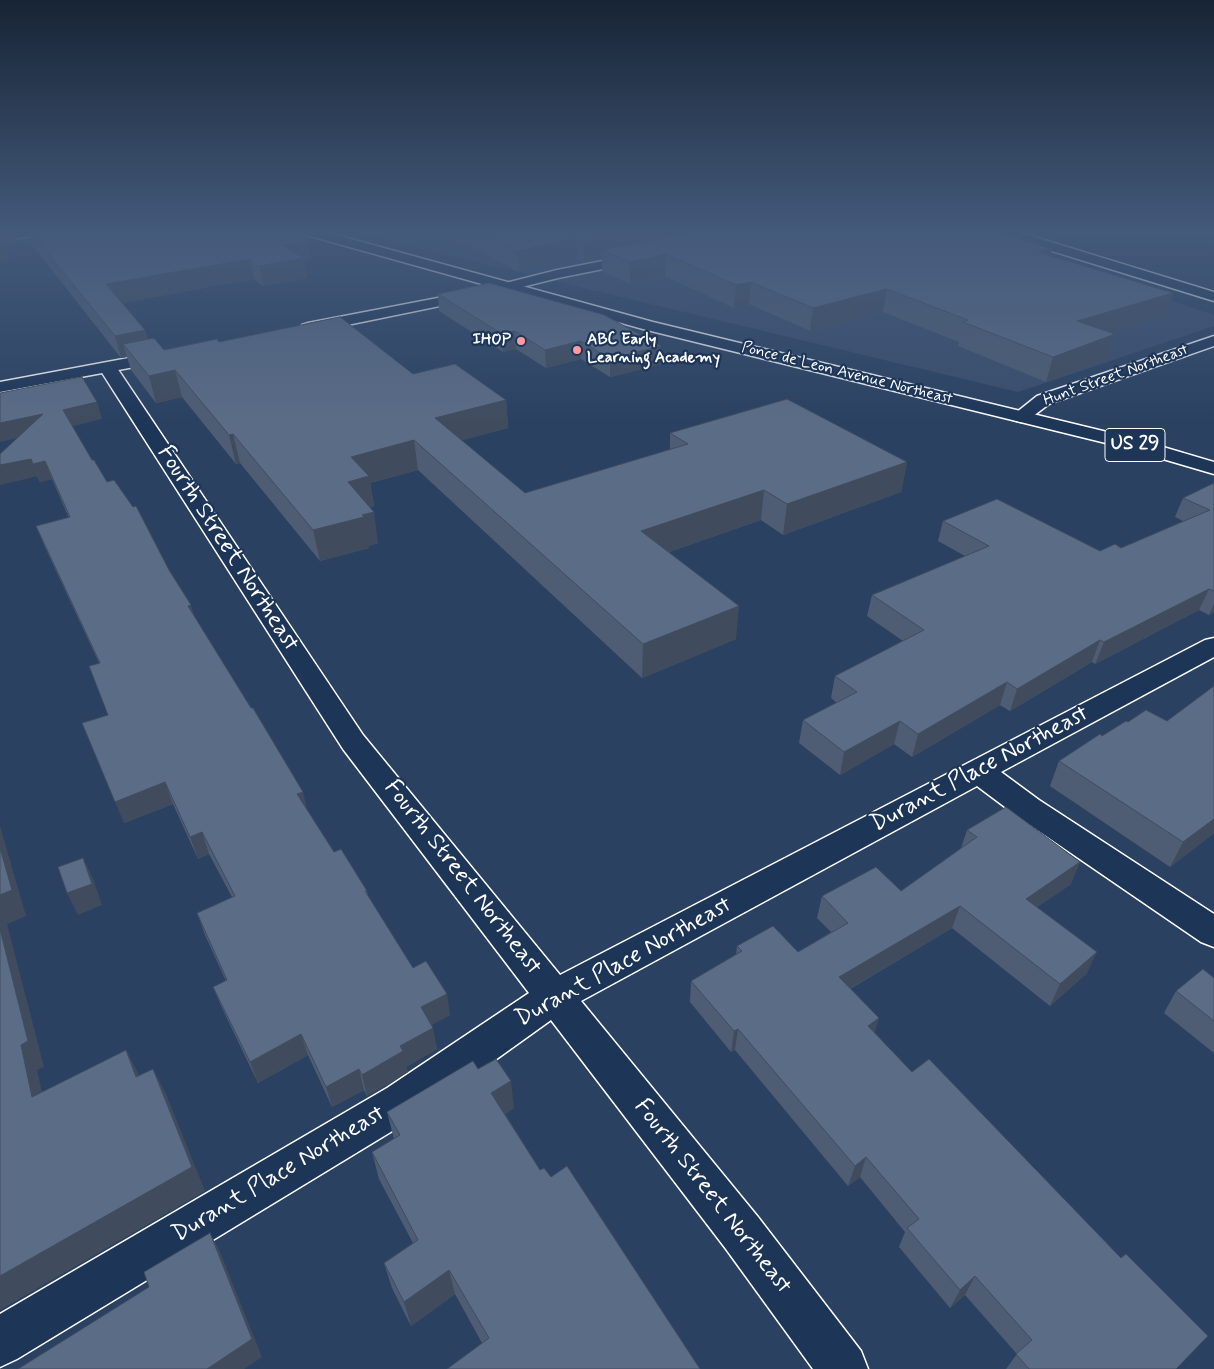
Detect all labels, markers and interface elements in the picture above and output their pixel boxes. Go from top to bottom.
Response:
place label: IHOP [472,331,511,351]
place label: ABC Early Learning Academy [587,331,720,369]
marker: IHOP [515,335,527,347]
street label: Ponce de Leon Avenue Northeast [740,338,954,410]
street label: Hunt Street Northeast [1041,341,1191,411]
marker: ABC Early Learning Academy [571,344,583,356]
road number: US 29 [1105,428,1165,462]
street label: Fourth Street Northeast [150,441,304,657]
street label: Durant Place Northeast [866,700,1094,840]
street label: Fourth Street Northeast [377,775,547,981]
street label: Durant Place Northeast [511,892,737,1034]
street label: Fourth Street Northeast [627,1094,797,1300]
street label: Durant Place Northeast [168,1100,390,1250]

